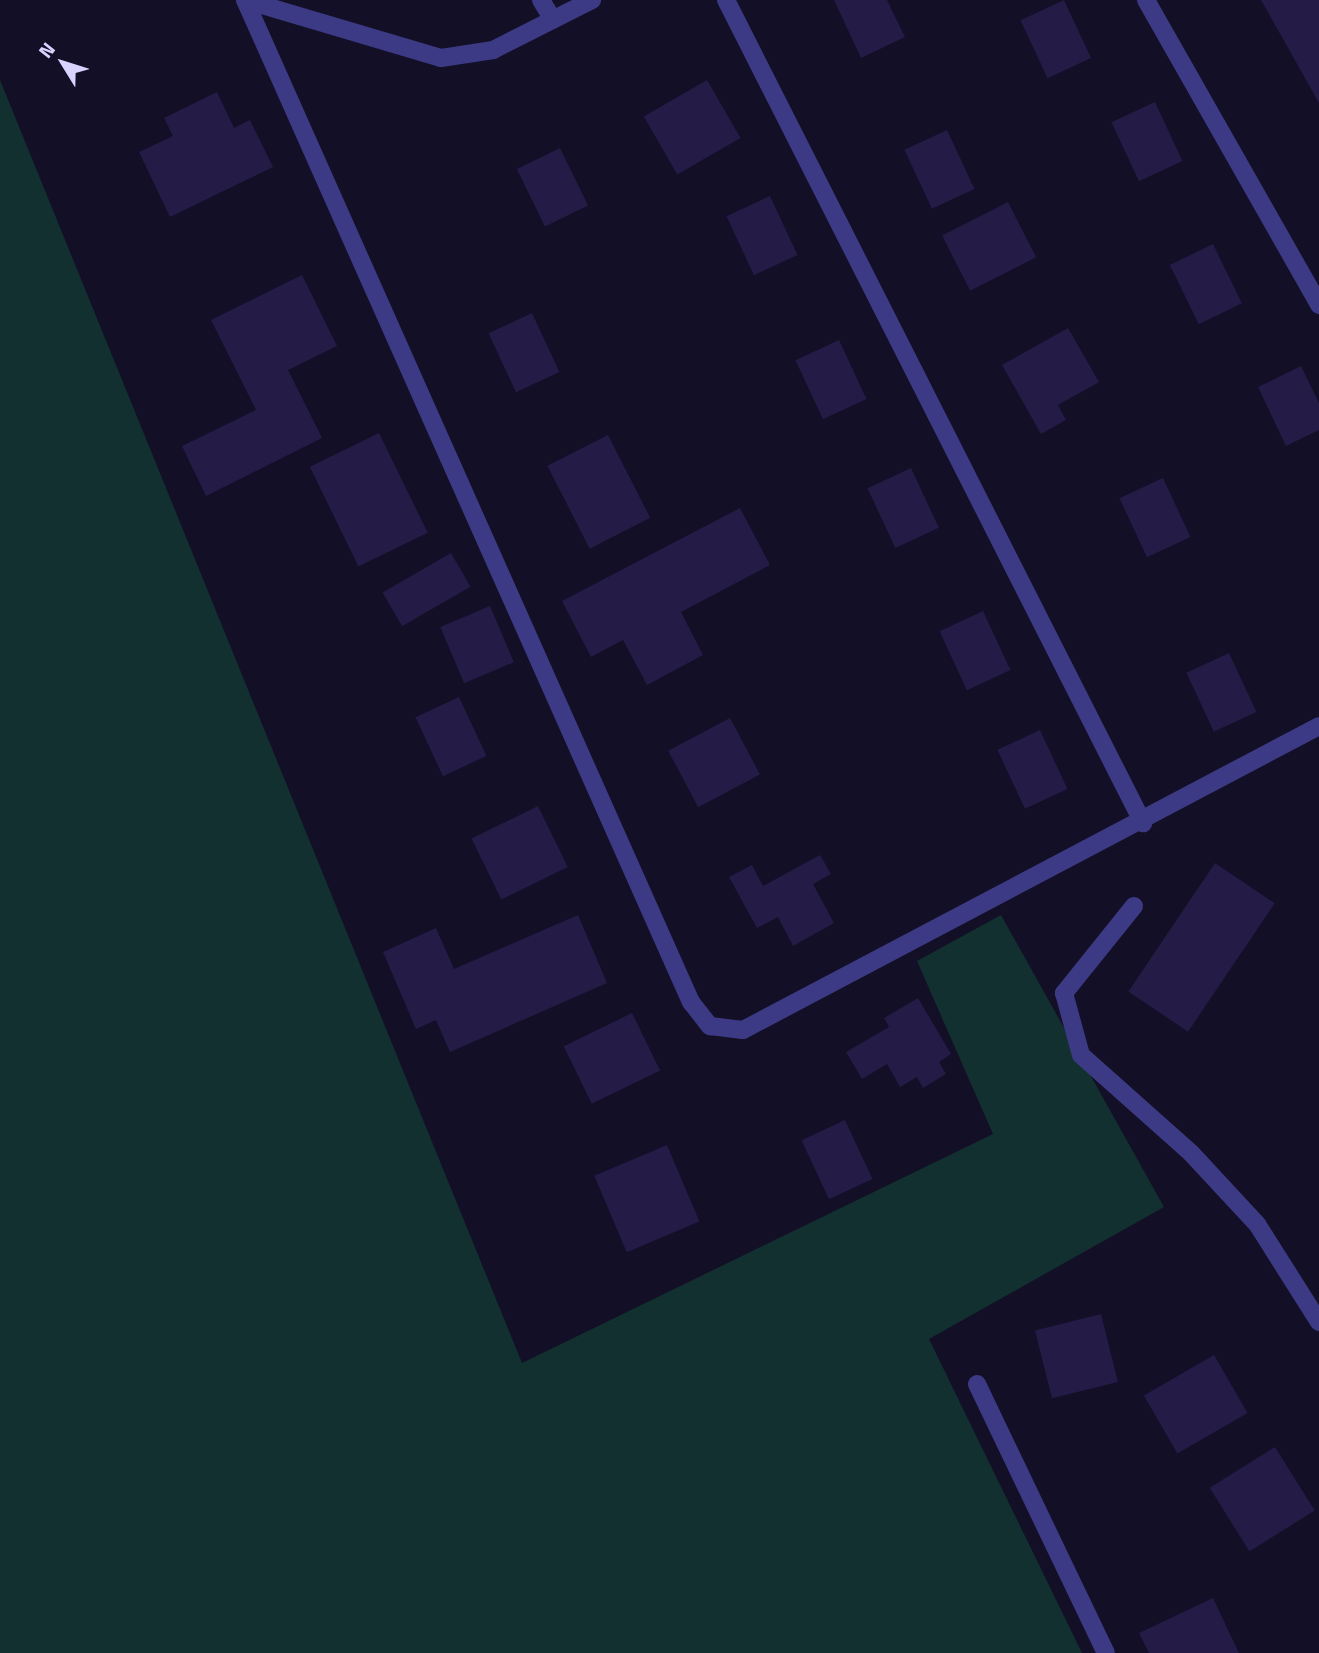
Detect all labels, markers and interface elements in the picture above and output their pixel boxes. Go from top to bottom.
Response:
north arrow [28,28,98,98]
text: N [31,36,62,64]

